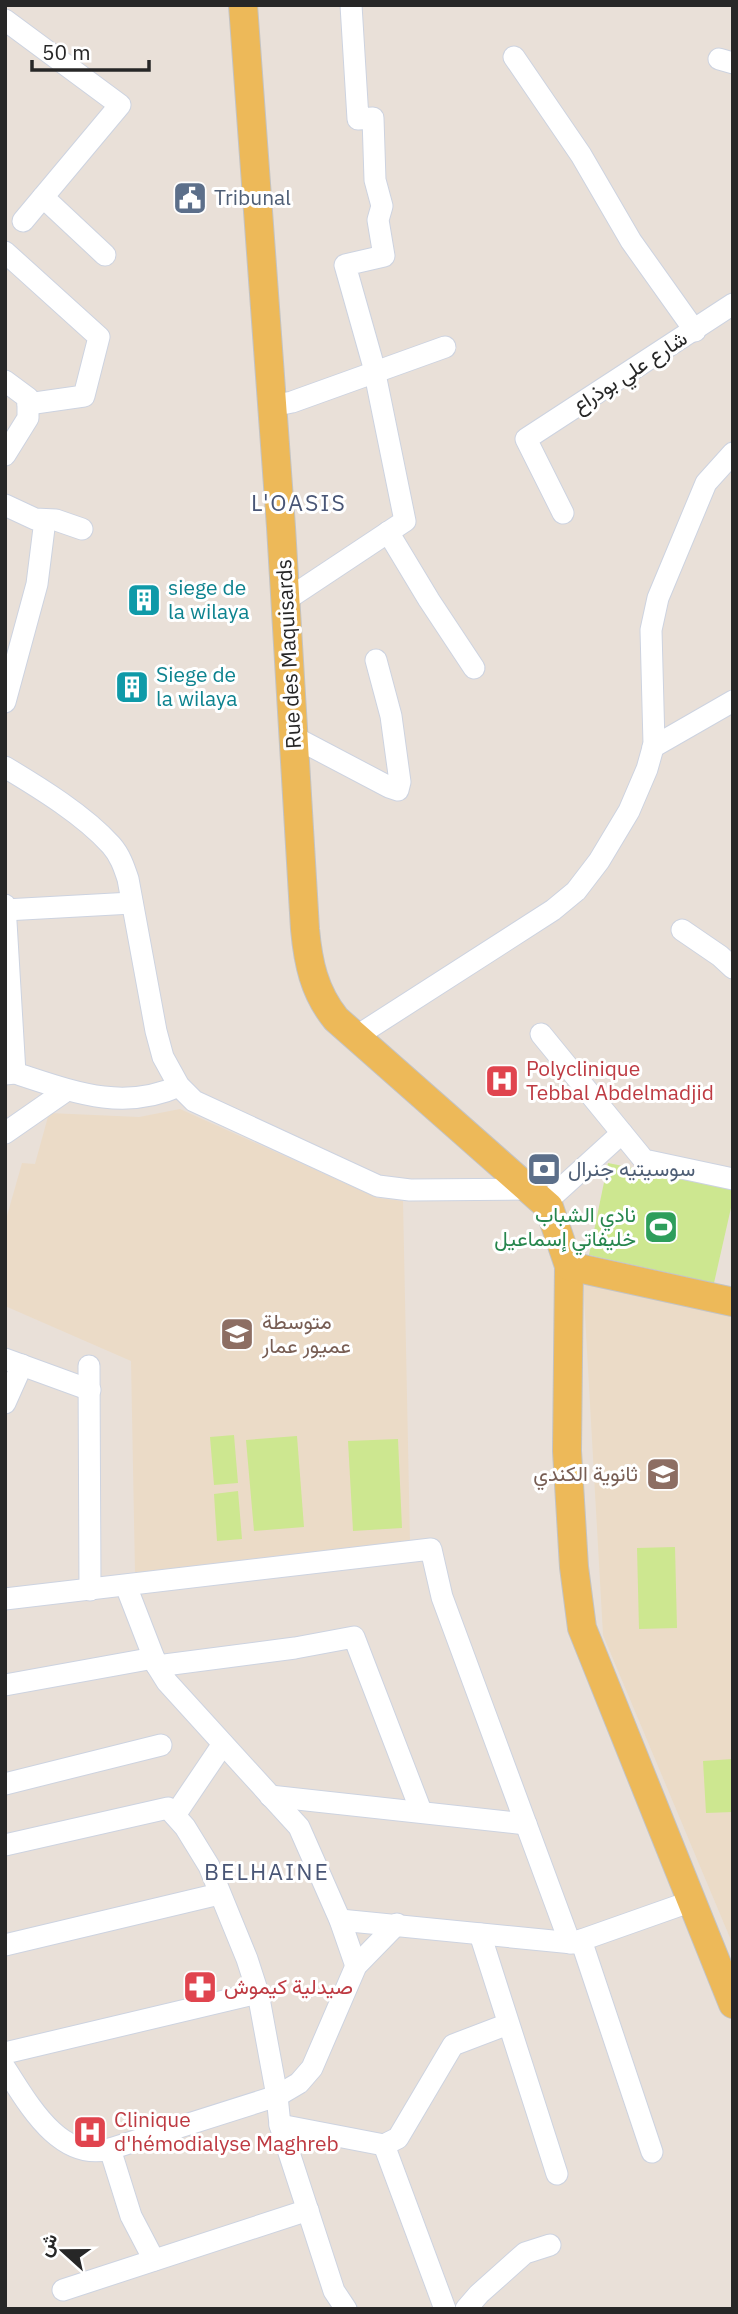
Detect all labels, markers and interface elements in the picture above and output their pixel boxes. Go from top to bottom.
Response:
scale bar [32,28,149,72]
text: 50 m [42,38,91,66]
public building icon: Tribunal [171,179,209,217]
place label: Tribunal [214,183,291,211]
street label: شارع علي بوذراع [567,324,694,422]
district label: L'OASIS [251,487,347,517]
street label: Rue des Maquisards [269,559,307,750]
place label: siege de la wilaya [168,573,249,625]
building icon: siege de la wilaya [125,581,163,619]
place label: Siege de la wilaya [156,660,237,712]
building icon: Siege de la wilaya [113,668,151,706]
place label: Polyclinique Tebbal Abdelmadjid [526,1054,714,1106]
hospital icon: Polyclinique Tebbal Abdelmadjid [483,1062,521,1100]
bank icon: سوسيتيه جنرال [525,1150,563,1188]
place label: سوسيتيه جنرال [568,1154,695,1182]
place label: نادي الشباب خليفاتي إسماعيل [494,1200,636,1256]
sports icon: نادي الشباب خليفاتي إسماعيل [642,1208,680,1246]
place label: متوسطة عميور عمار [261,1307,351,1359]
school or university icon: متوسطة عميور عمار [218,1315,256,1353]
school or university icon: ثانوية الكندي [644,1455,682,1493]
place label: ثانوية الكندي [533,1459,638,1491]
district label: BELHAINE [204,1856,330,1886]
pharmacy icon: صيدلية كيموش [181,1968,219,2006]
place label: صيدلية كيموش [224,1972,353,2000]
place label: Clinique d'hémodialyse Maghreb [114,2105,339,2157]
hospital icon: Clinique d'hémodialyse Maghreb [71,2113,109,2151]
north arrow [28,2216,98,2286]
text: ش [32,2230,62,2260]

